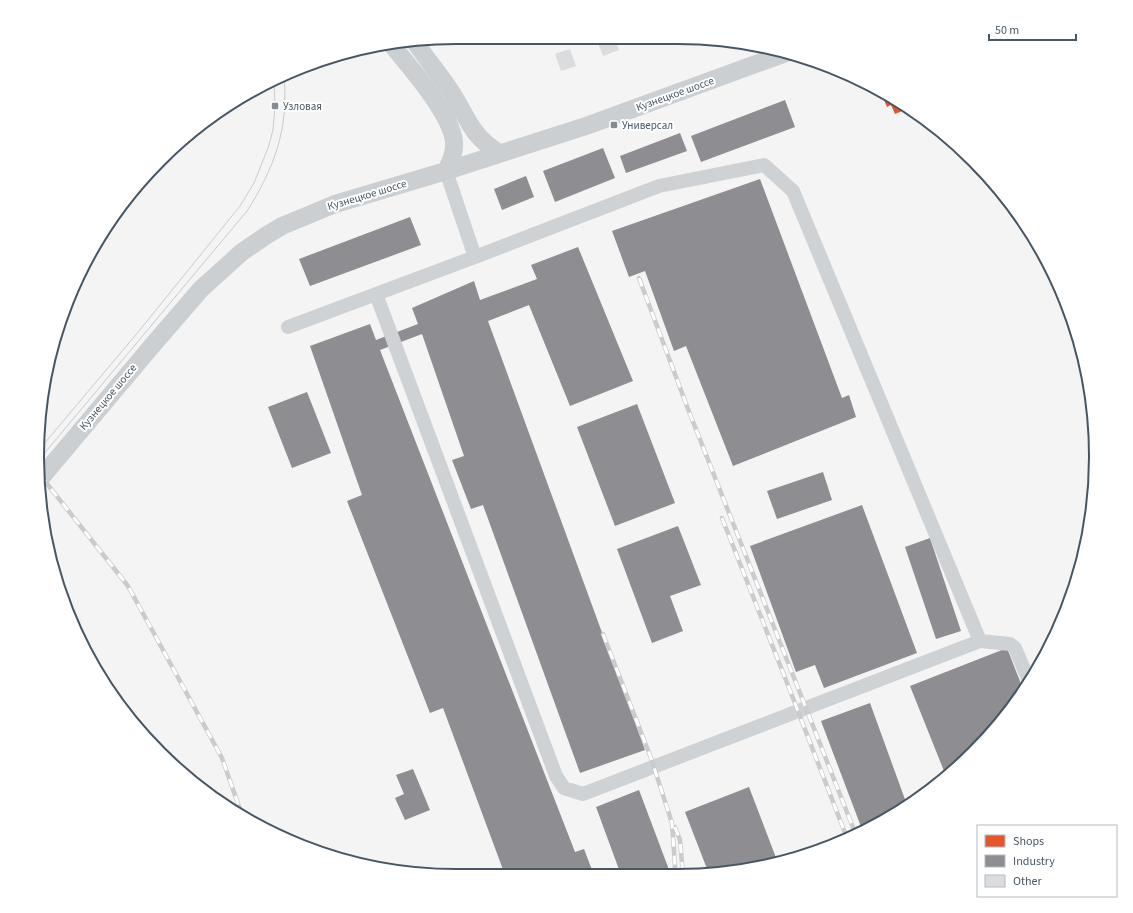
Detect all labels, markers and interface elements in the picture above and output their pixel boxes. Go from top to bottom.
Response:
scale bar [989,16,1076,42]
text: 50 m [995,22,1019,39]
street label: Кузнецкое шоссе [634,73,717,115]
place label: Узловая [283,99,322,114]
marker: Узловая [270,101,280,111]
place label: Универсал [622,118,673,133]
marker: Универсал [609,120,619,130]
street label: Кузнецкое шоссе [326,176,409,214]
street label: Кузнецкое шоссе [76,360,140,433]
legend [977,825,1117,897]
text: Shops [1013,833,1044,850]
text: Industry [1013,853,1055,870]
text: Other [1013,873,1043,890]

